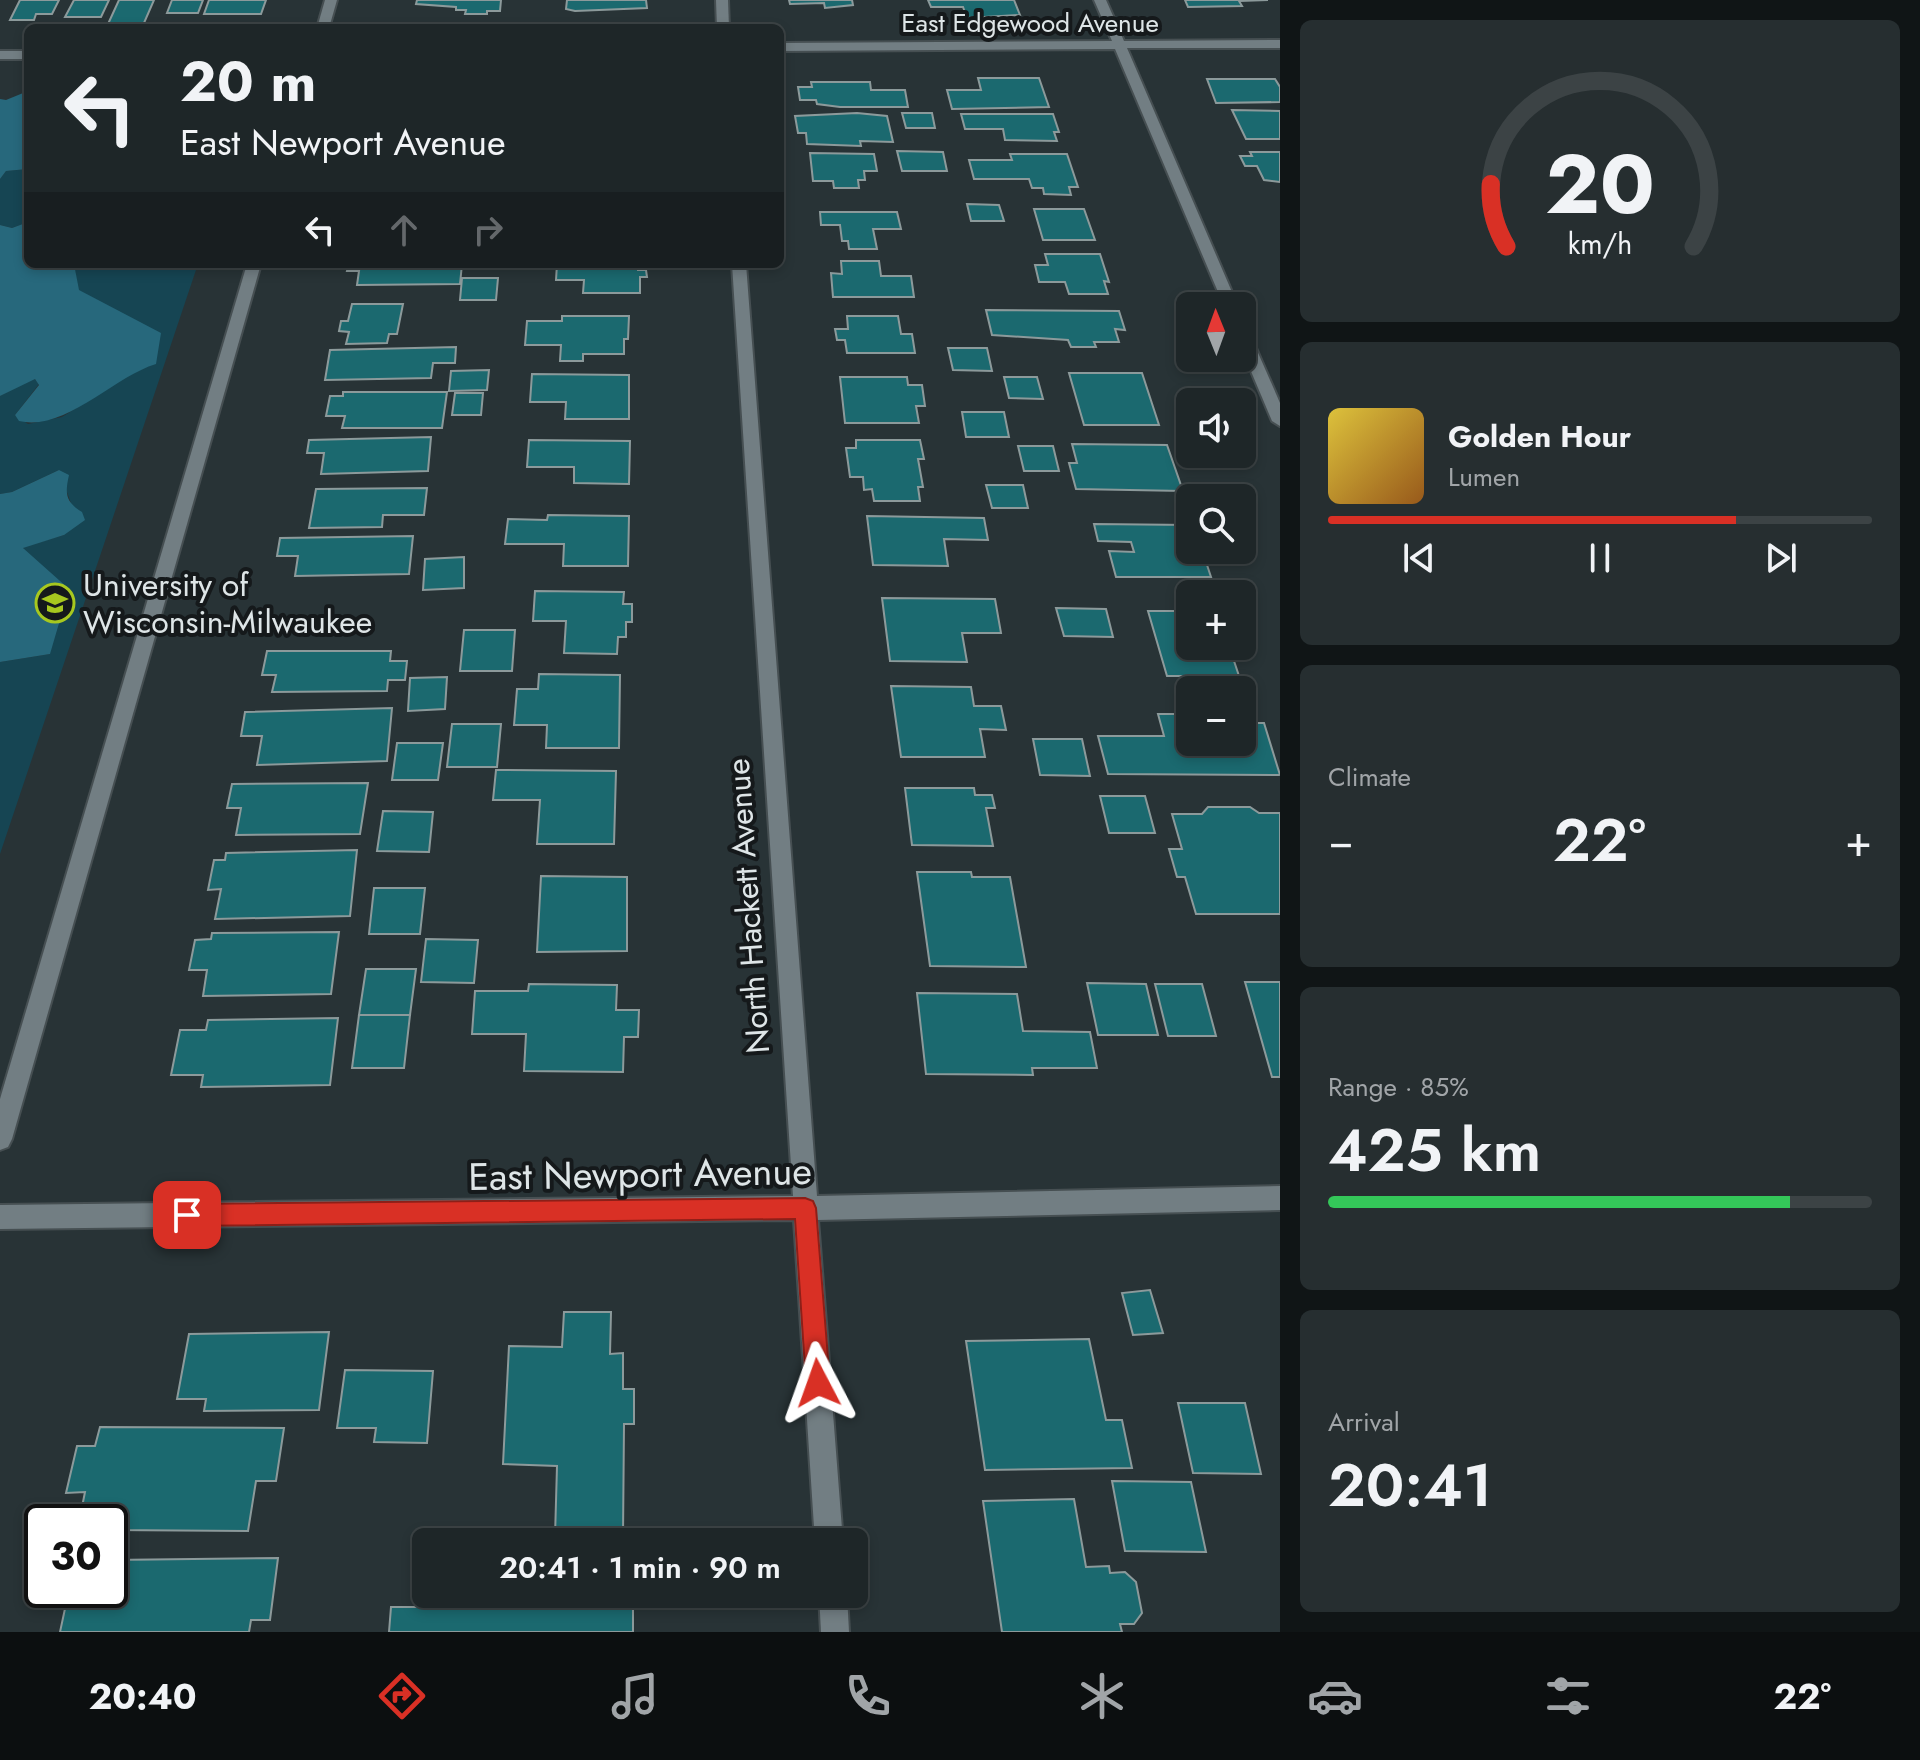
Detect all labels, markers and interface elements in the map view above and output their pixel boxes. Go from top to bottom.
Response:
street label: East Edgewood Avenue [901,4,1159,42]
text: 20 m [180,41,317,122]
icon: left [48,56,152,160]
text: East Newport Avenue [180,116,506,168]
text: 20 [1545,124,1655,244]
icon: left [298,208,342,252]
icon: ahead [382,208,426,252]
icon: right [466,208,510,252]
text: km/h [1568,223,1632,265]
north arrow [1176,292,1256,372]
map controls [1176,292,1256,756]
button: sound [1176,388,1256,468]
text: Golden Hour [1448,415,1631,458]
text: Lumen [1448,458,1520,496]
button: search [1176,484,1256,564]
icon: previous [1397,536,1441,580]
icon: pause [1578,536,1622,580]
icon: next [1759,536,1803,580]
place label: University of Wisconsin-Milwaukee [83,562,372,645]
button: + [1176,580,1256,660]
school or university icon: University of Wisconsin-Milwaukee [34,582,76,624]
button: − [1176,676,1256,756]
street label: North Hackett Avenue [715,757,781,1055]
text: Climate [1328,758,1411,796]
text: 22° [1553,797,1646,884]
text: − [1328,809,1354,873]
text: + [1845,809,1872,873]
text: Range · 85% [1328,1068,1469,1106]
text: 425 km [1328,1107,1541,1194]
street label: East Newport Avenue [468,1143,812,1204]
pin [153,1181,221,1249]
icon: arrive [165,1193,209,1237]
position arrow [776,1341,860,1425]
text: Arrival [1328,1403,1400,1441]
text: 20:41 [1328,1442,1492,1529]
speed limit sign: 30 [24,1504,128,1608]
text: 20:41 · 1 min · 90 m [499,1546,781,1589]
icon: directions [374,1668,430,1724]
icon: music [607,1668,663,1724]
icon: phone [840,1668,896,1724]
icon: climate [1074,1668,1130,1724]
icon: car [1307,1668,1363,1724]
icon: filters [1540,1668,1596,1724]
text: 20:40 [89,1670,197,1722]
text: 22° [1773,1670,1831,1722]

